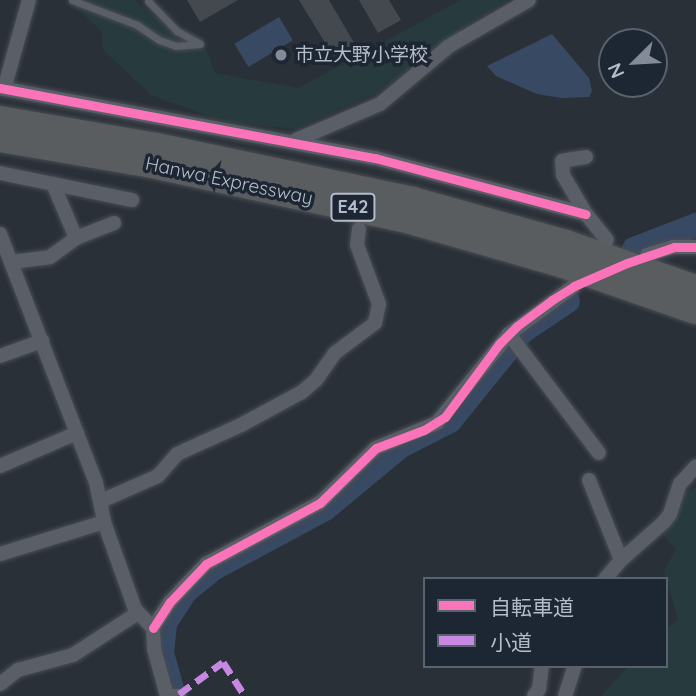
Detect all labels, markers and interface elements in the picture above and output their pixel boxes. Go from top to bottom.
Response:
north arrow [598,28,668,98]
place label: 市立大野小学校 [295,44,428,66]
marker: 市立大野小学校 [273,47,289,63]
text: N [602,59,629,82]
street label: Hanwa Expressway [143,152,315,210]
road number: E42 [330,192,376,222]
legend [423,577,668,668]
text: 自転車道 [490,594,574,620]
text: 小道 [490,629,532,655]

